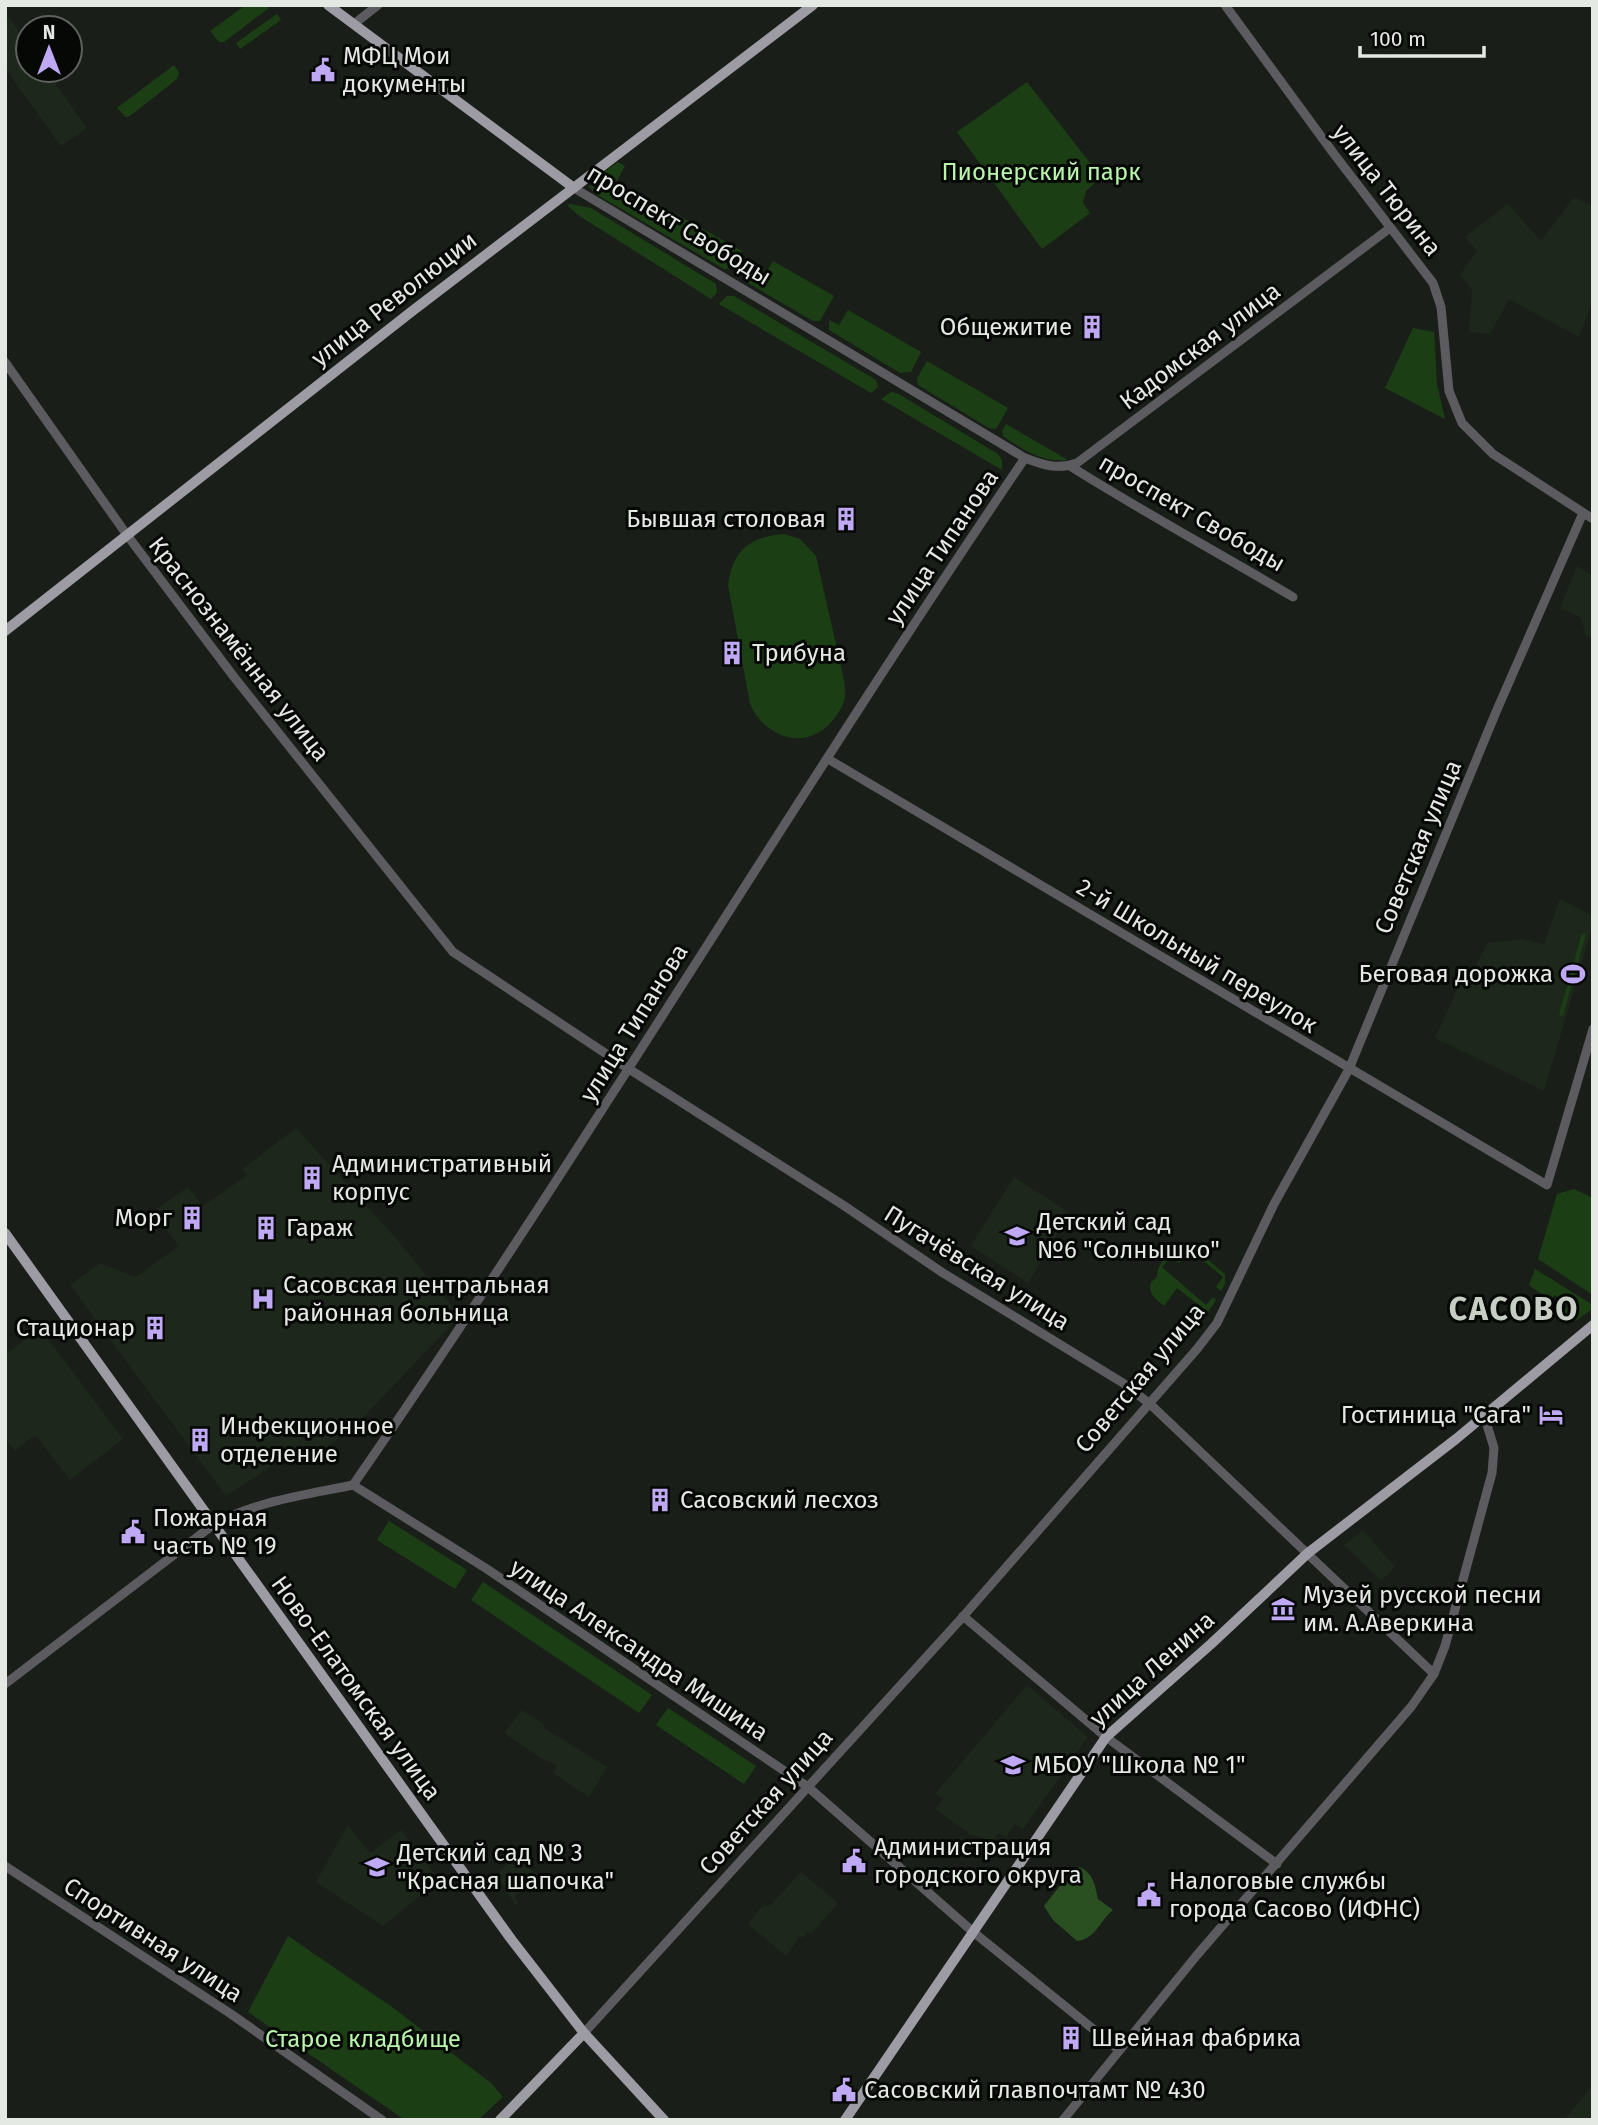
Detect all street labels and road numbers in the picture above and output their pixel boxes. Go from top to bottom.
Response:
street label: улица Тюрина [1327,118,1447,262]
street label: проспект Свободы [582,159,776,291]
street label: улица Революции [306,226,482,372]
street label: Кадомская улица [1114,277,1286,415]
street label: проспект Свободы [1094,448,1290,578]
street label: улица Типанова [880,464,1004,630]
street label: Краснознамённая улица [143,531,335,767]
street label: Советская улица [1369,756,1467,938]
street label: 2-й Школьный переулок [1072,873,1323,1039]
street label: улица Типанова [574,939,694,1107]
street label: Пугачёвская улица [879,1200,1075,1336]
street label: Советская улица [1069,1298,1211,1458]
street label: улица Александра Мишина [505,1553,773,1747]
street label: Ново-Елатомская улица [265,1571,447,1805]
street label: улица Ленина [1084,1606,1220,1732]
street label: Советская улица [693,1723,839,1881]
street label: Спортивная улица [58,1872,248,2008]

